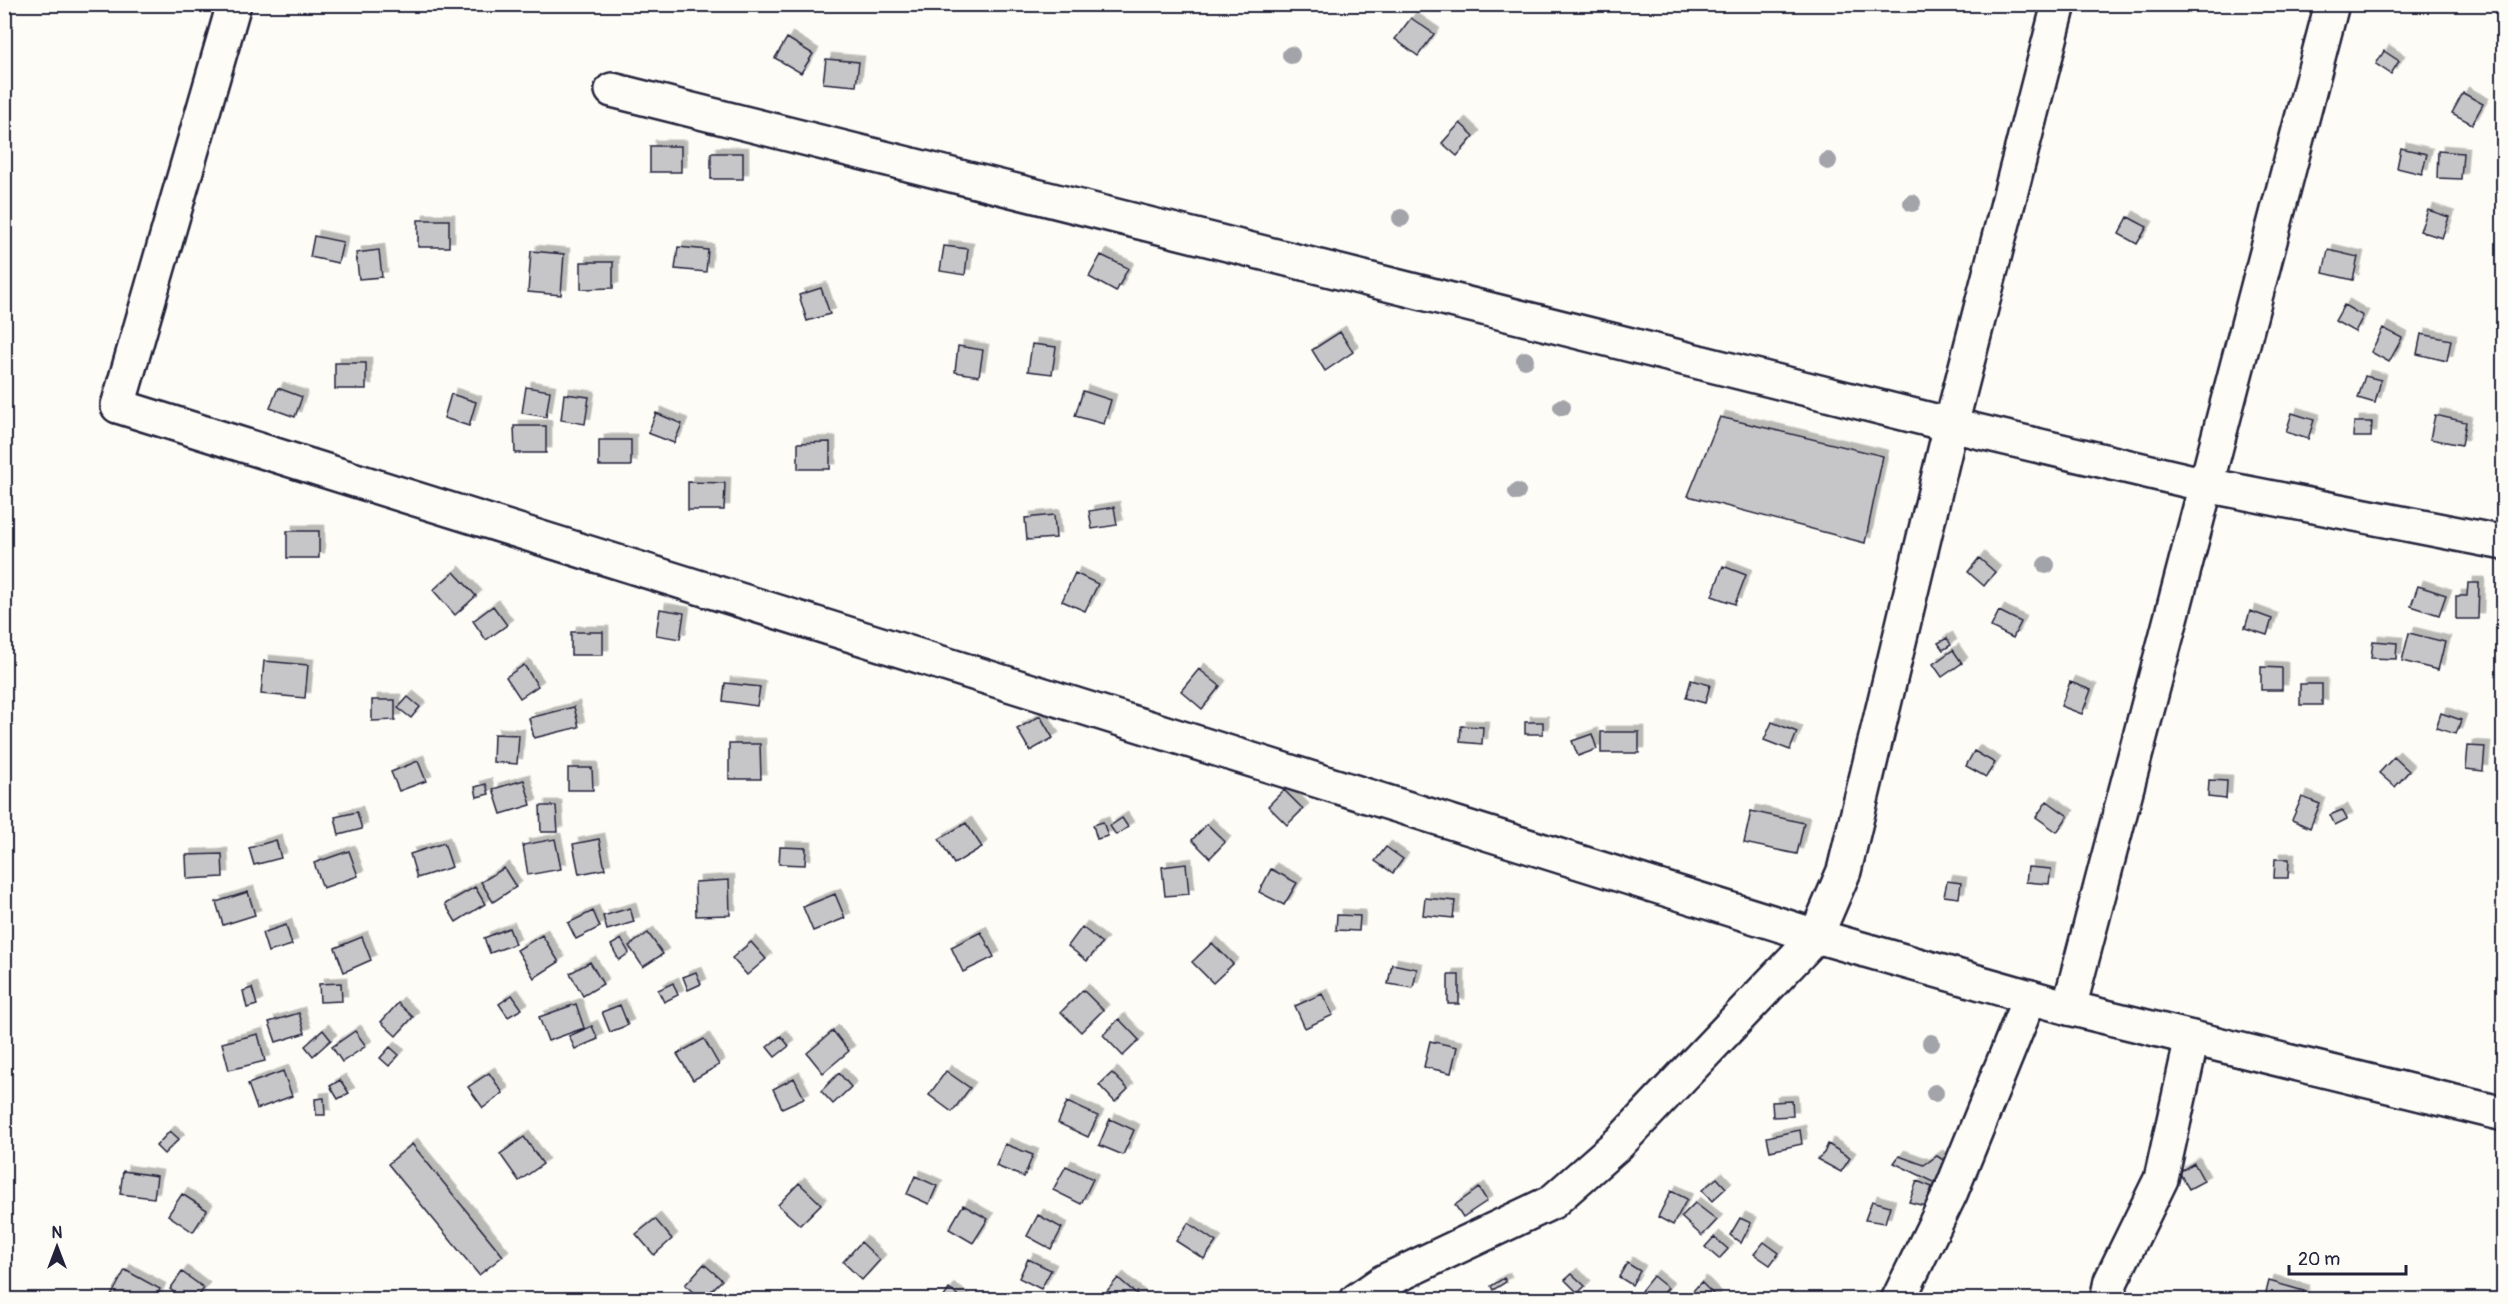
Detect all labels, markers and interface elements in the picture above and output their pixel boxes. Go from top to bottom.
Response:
north arrow [27,1217,87,1277]
text: N [52,1223,63,1243]
scale bar [2289,1238,2406,1276]
text: 20 m [2298,1248,2340,1271]

